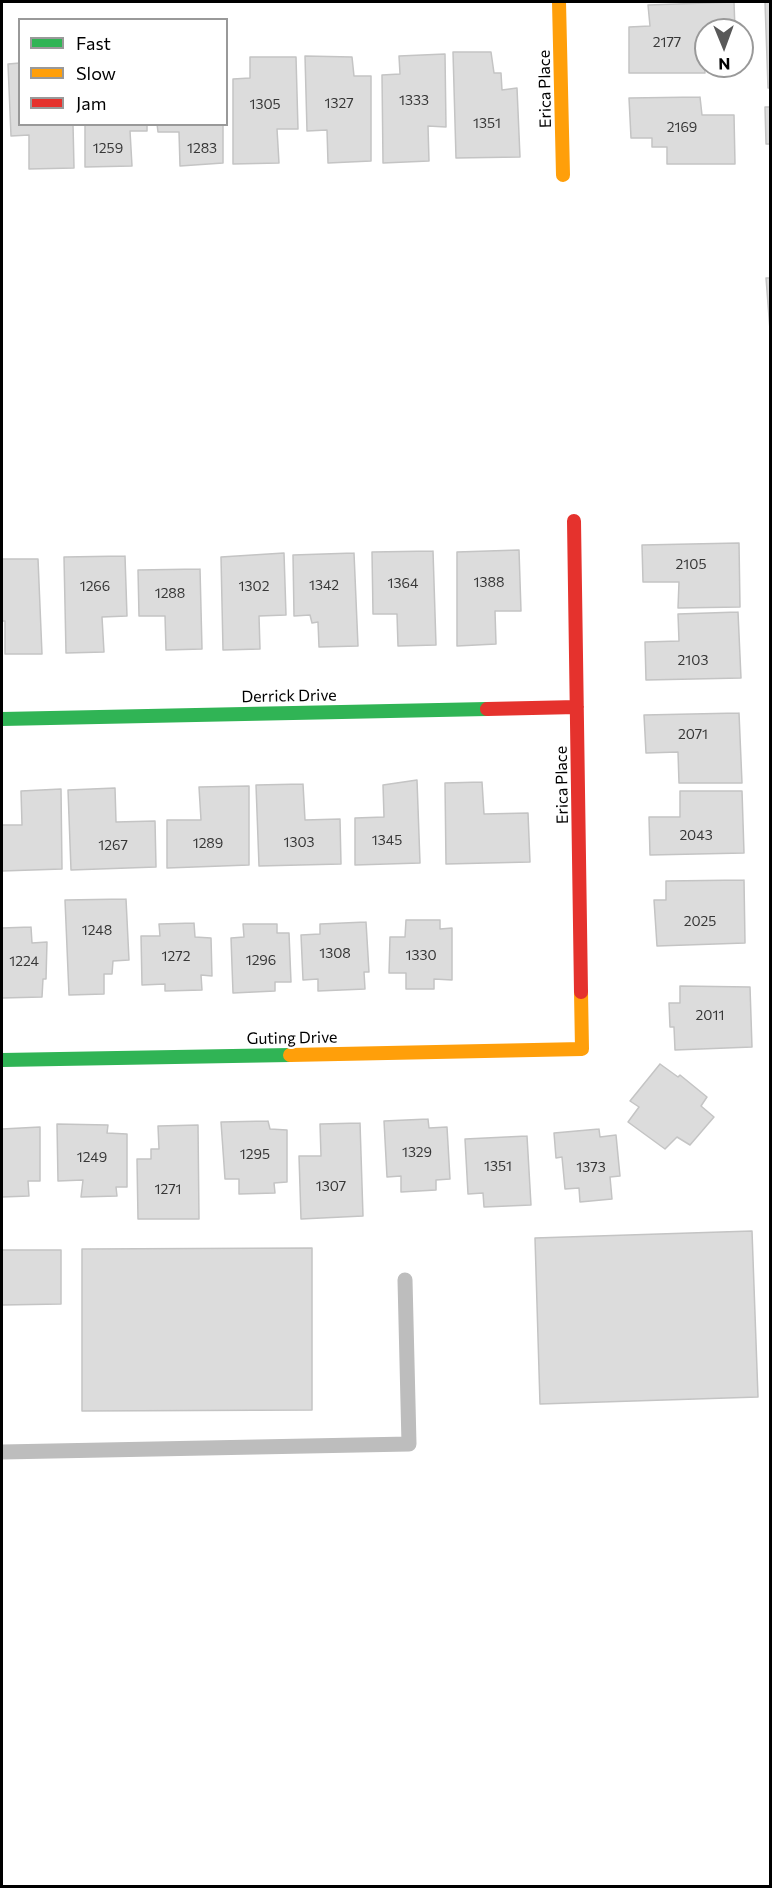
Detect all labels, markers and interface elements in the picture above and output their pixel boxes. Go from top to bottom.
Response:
legend [18,18,228,126]
north arrow [694,18,754,78]
text: Fast [76,32,111,54]
house number: 2177 [653,34,681,50]
street label: Erica Place [535,50,555,128]
text: N [718,55,730,74]
text: Slow [76,62,116,84]
text: Jam [76,92,106,114]
house number: 1333 [399,92,429,108]
house number: 1327 [324,95,354,111]
house number: 1305 [249,96,281,112]
house number: 1351 [473,115,501,131]
house number: 2169 [667,119,697,135]
house number: 1259 [93,140,123,156]
house number: 1283 [187,140,217,156]
house number: 2105 [676,556,706,572]
house number: 1388 [474,574,504,590]
house number: 1364 [388,575,418,591]
house number: 1342 [309,577,339,593]
house number: 1266 [80,578,110,594]
house number: 1302 [239,578,269,594]
house number: 1288 [155,585,185,601]
house number: 2103 [678,652,708,668]
street label: Derrick Drive [241,686,337,706]
house number: 2071 [678,726,708,742]
street label: Erica Place [552,746,572,824]
house number: 2043 [679,827,713,843]
house number: 1345 [372,832,402,848]
house number: 1303 [283,834,315,850]
house number: 1289 [193,835,223,851]
house number: 1267 [98,837,128,853]
house number: 2025 [684,913,716,929]
house number: 1248 [82,922,112,938]
house number: 1308 [319,945,351,961]
house number: 1330 [405,947,437,963]
house number: 1272 [162,948,190,964]
house number: 1296 [246,952,276,968]
house number: 1224 [9,953,39,969]
house number: 2011 [696,1007,724,1023]
street label: Guting Drive [246,1028,338,1048]
house number: 1329 [402,1144,432,1160]
house number: 1295 [240,1146,270,1162]
house number: 1249 [77,1149,107,1165]
house number: 1351 [484,1158,512,1174]
house number: 1373 [576,1159,606,1175]
house number: 1307 [316,1178,346,1194]
house number: 1271 [154,1181,182,1197]

